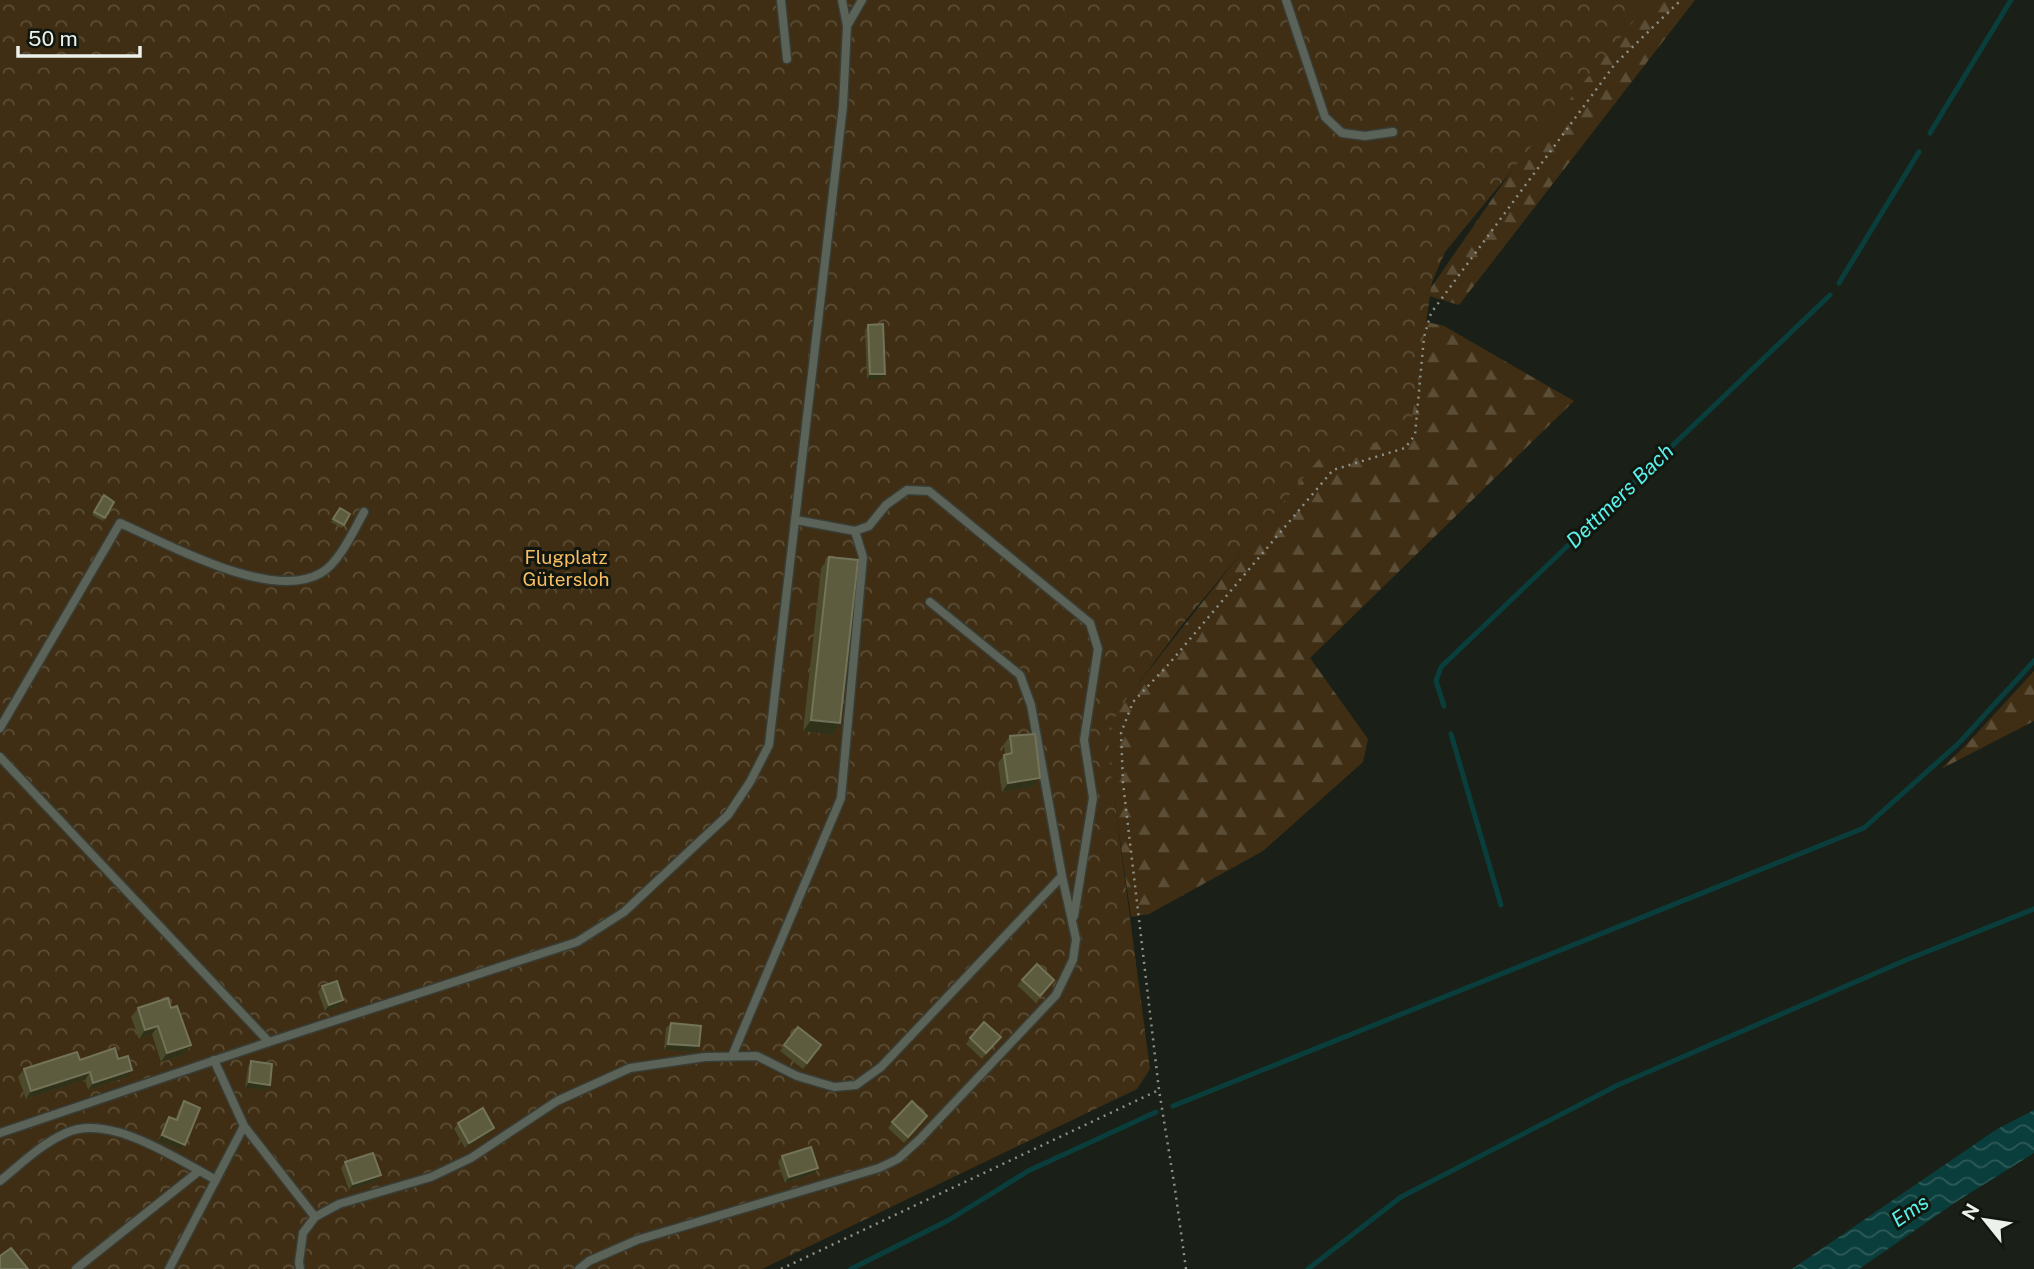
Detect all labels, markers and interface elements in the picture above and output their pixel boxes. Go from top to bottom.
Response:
scale bar [18,14,140,58]
text: 50 m [28,26,78,51]
water label: Dettmers Bach [1561,438,1678,553]
park label: Flugplatz Gütersloh [523,546,609,590]
north arrow [1950,1185,2020,1255]
water label: Ems [1886,1189,1933,1232]
text: N [1957,1200,1984,1223]

